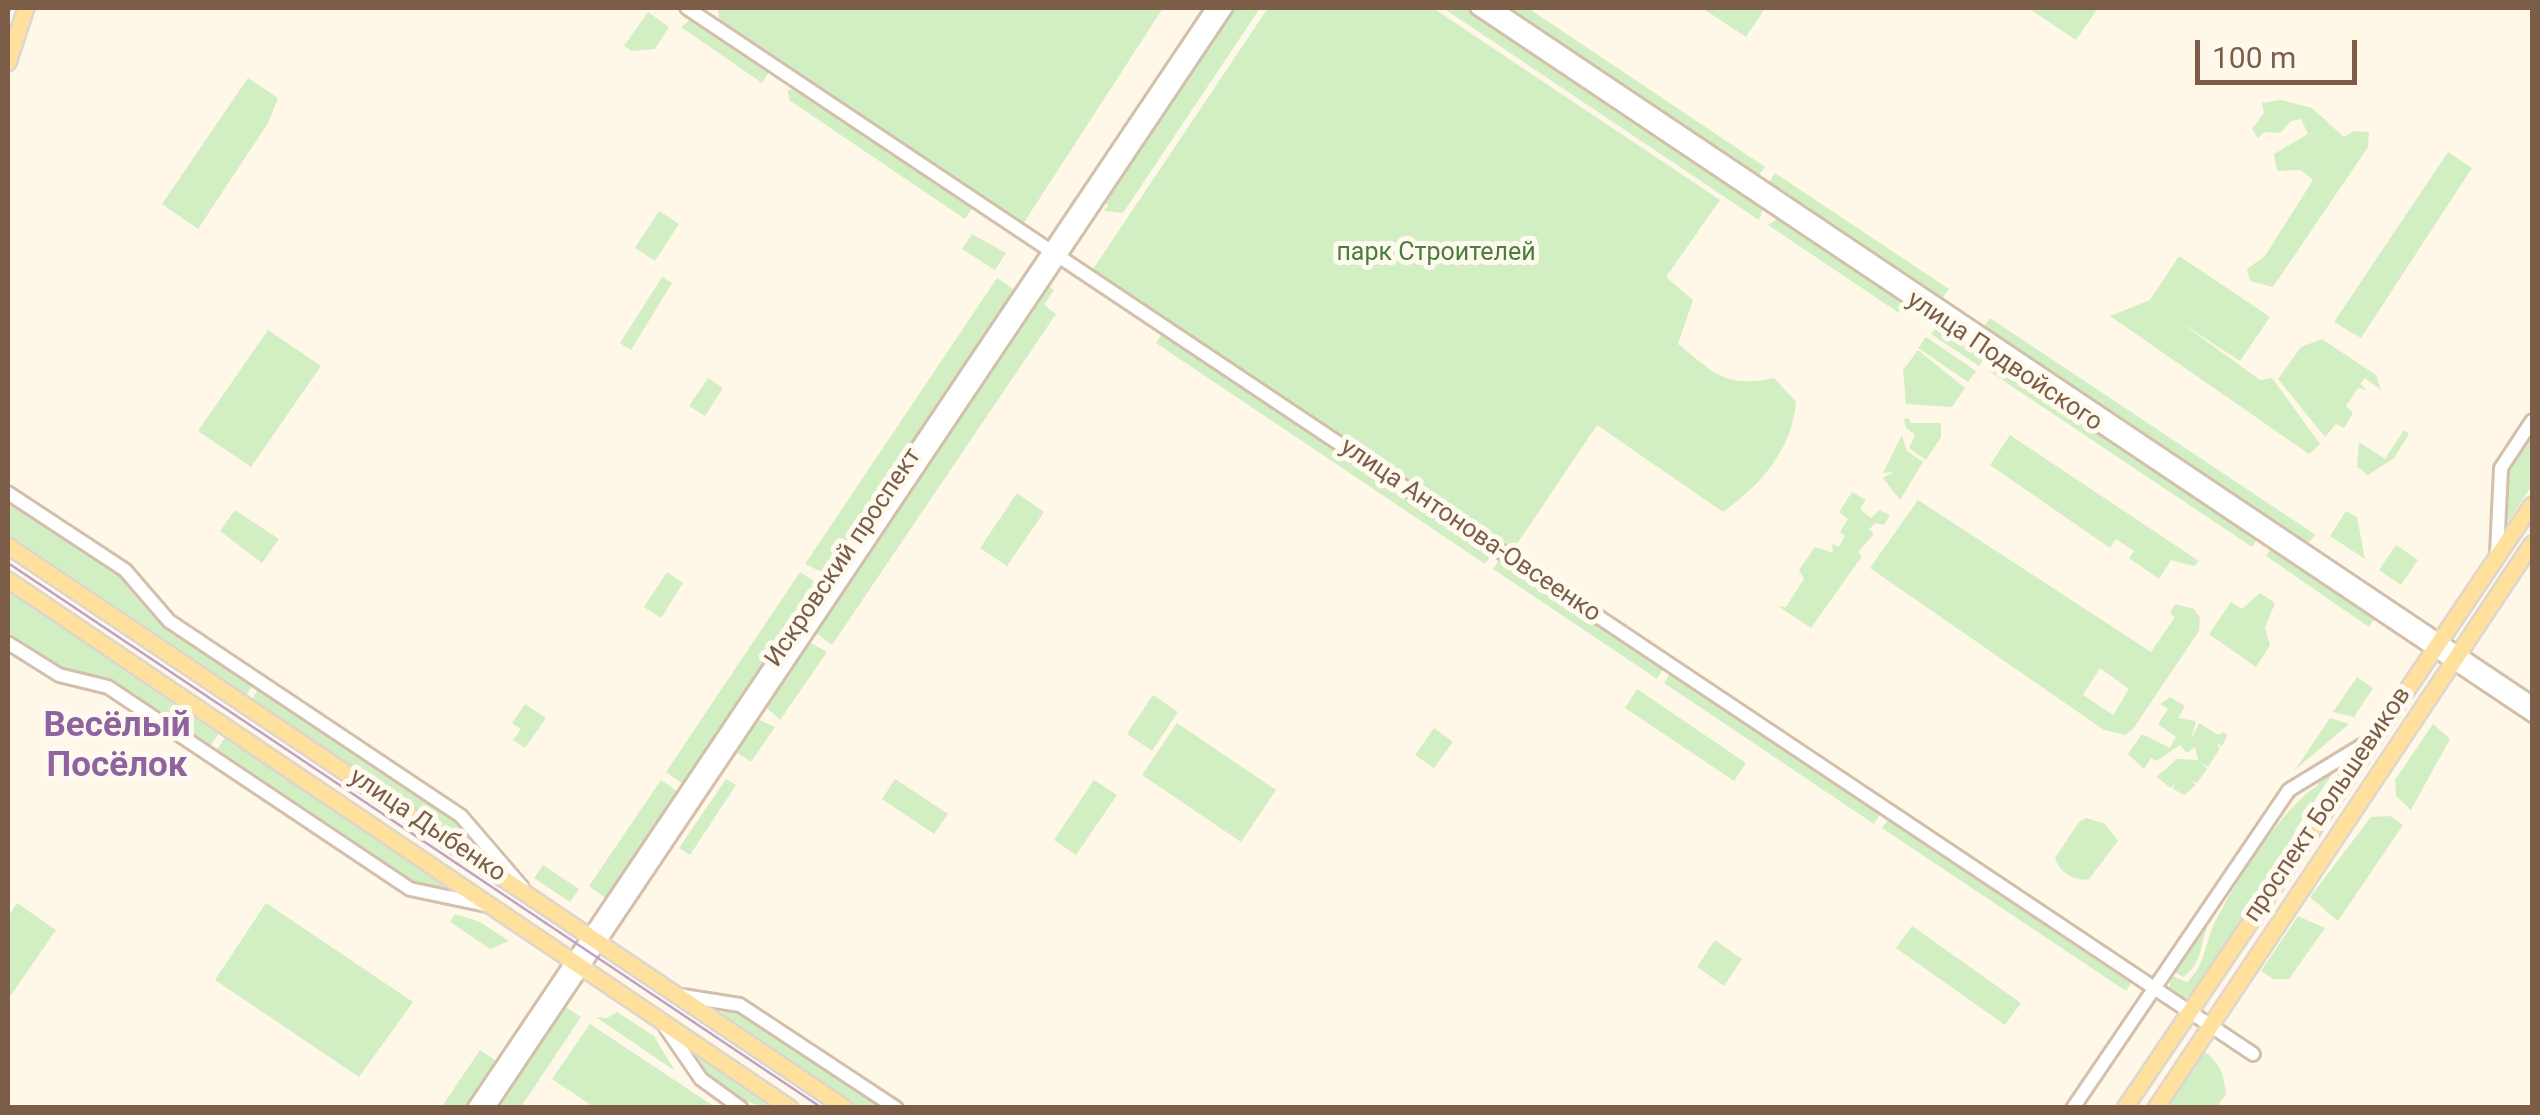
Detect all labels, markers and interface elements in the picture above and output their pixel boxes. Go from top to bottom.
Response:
scale bar [2200,20,2362,82]
text: 100 m [2212,40,2296,75]
park label: парк Строителей [1336,239,1536,269]
street label: улица Подвойского [1901,285,2107,439]
street label: улица Антонова-Овсеенко [1334,432,1606,630]
street label: Искровский проспект [760,443,928,673]
street label: проспект Большевиков [2238,682,2418,928]
district label: Весёлый Посёлок [43,706,191,788]
street label: улица Дыбенко [343,763,511,889]

